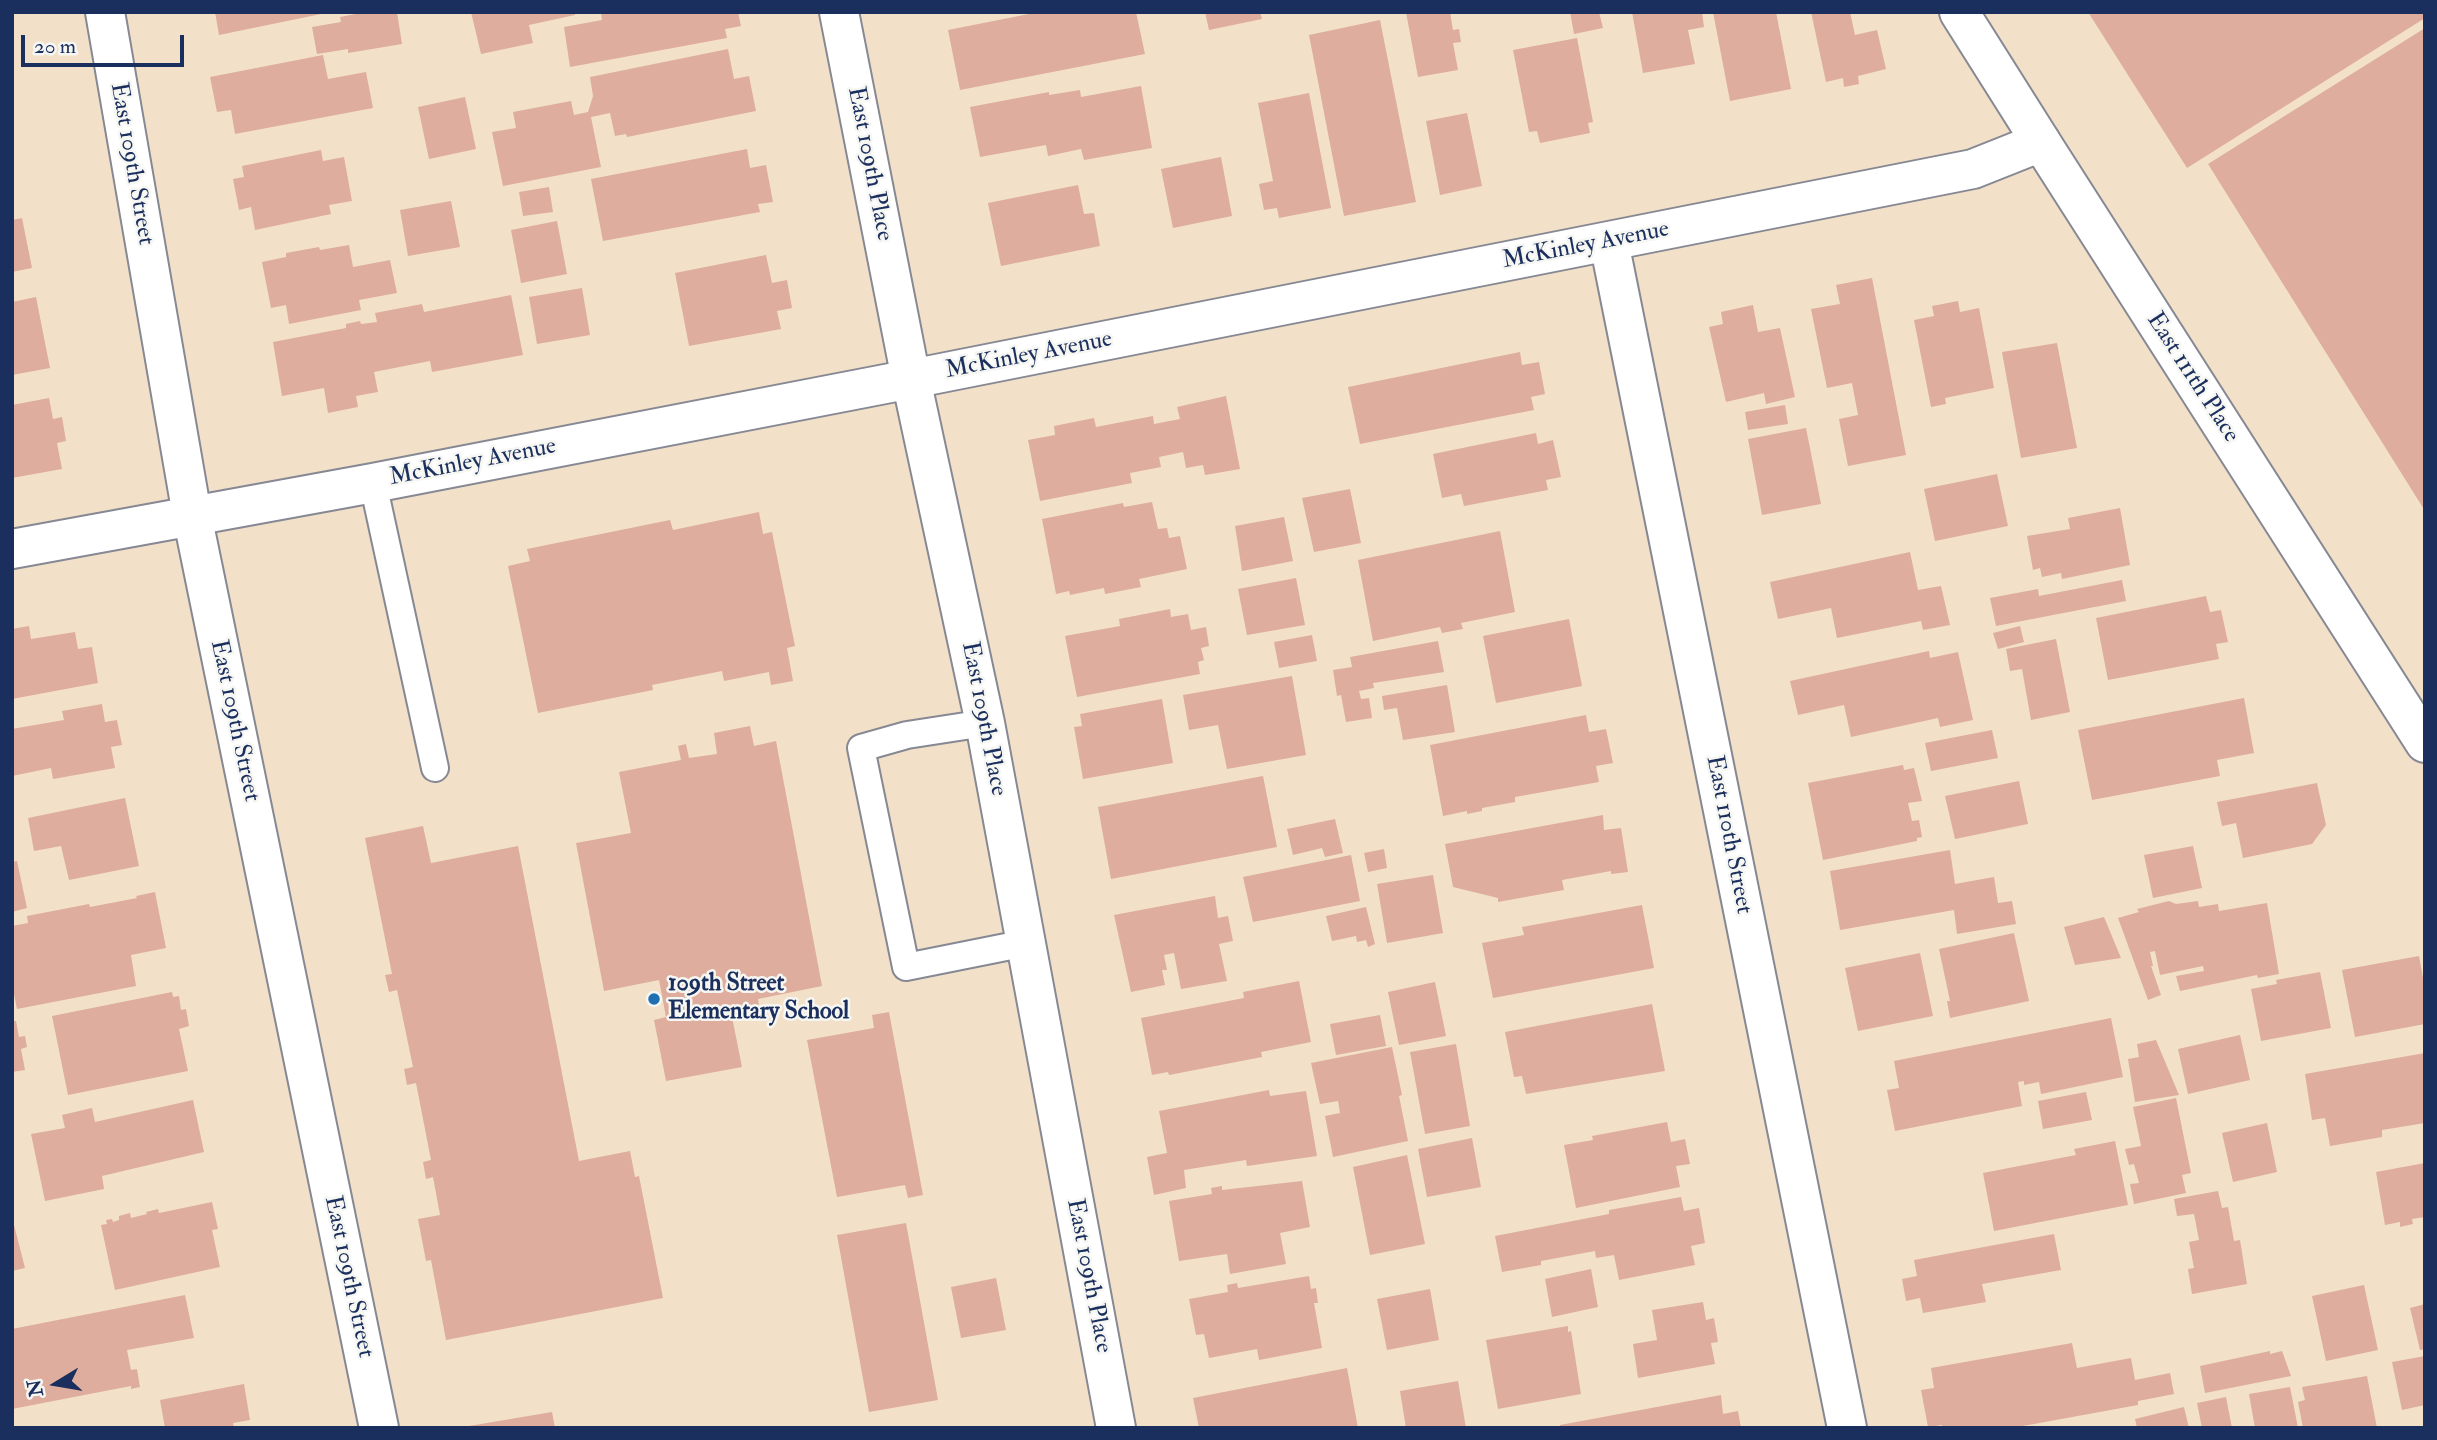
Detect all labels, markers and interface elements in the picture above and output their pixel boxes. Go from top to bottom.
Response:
scale bar [24,21,187,65]
text: 20 m [34,33,76,60]
street label: East 109th Street [103,81,159,247]
street label: East 109th Place [840,84,898,244]
street label: McKinley Avenue [1500,216,1672,276]
street label: East 111th Place [2139,308,2245,448]
street label: McKinley Avenue [943,326,1115,386]
street label: McKinley Avenue [387,433,559,493]
street label: East 109th Street [203,638,265,804]
street label: East 109th Place [954,639,1012,799]
street label: East 110th Street [1699,753,1757,917]
place label: 109th Street Elementary School [668,971,849,1027]
marker: 109th Street Elementary School [646,991,662,1007]
street label: East 109th Street [317,1194,379,1360]
street label: East 109th Place [1059,1196,1117,1356]
north arrow [21,1349,91,1419]
text: N [22,1377,49,1399]

